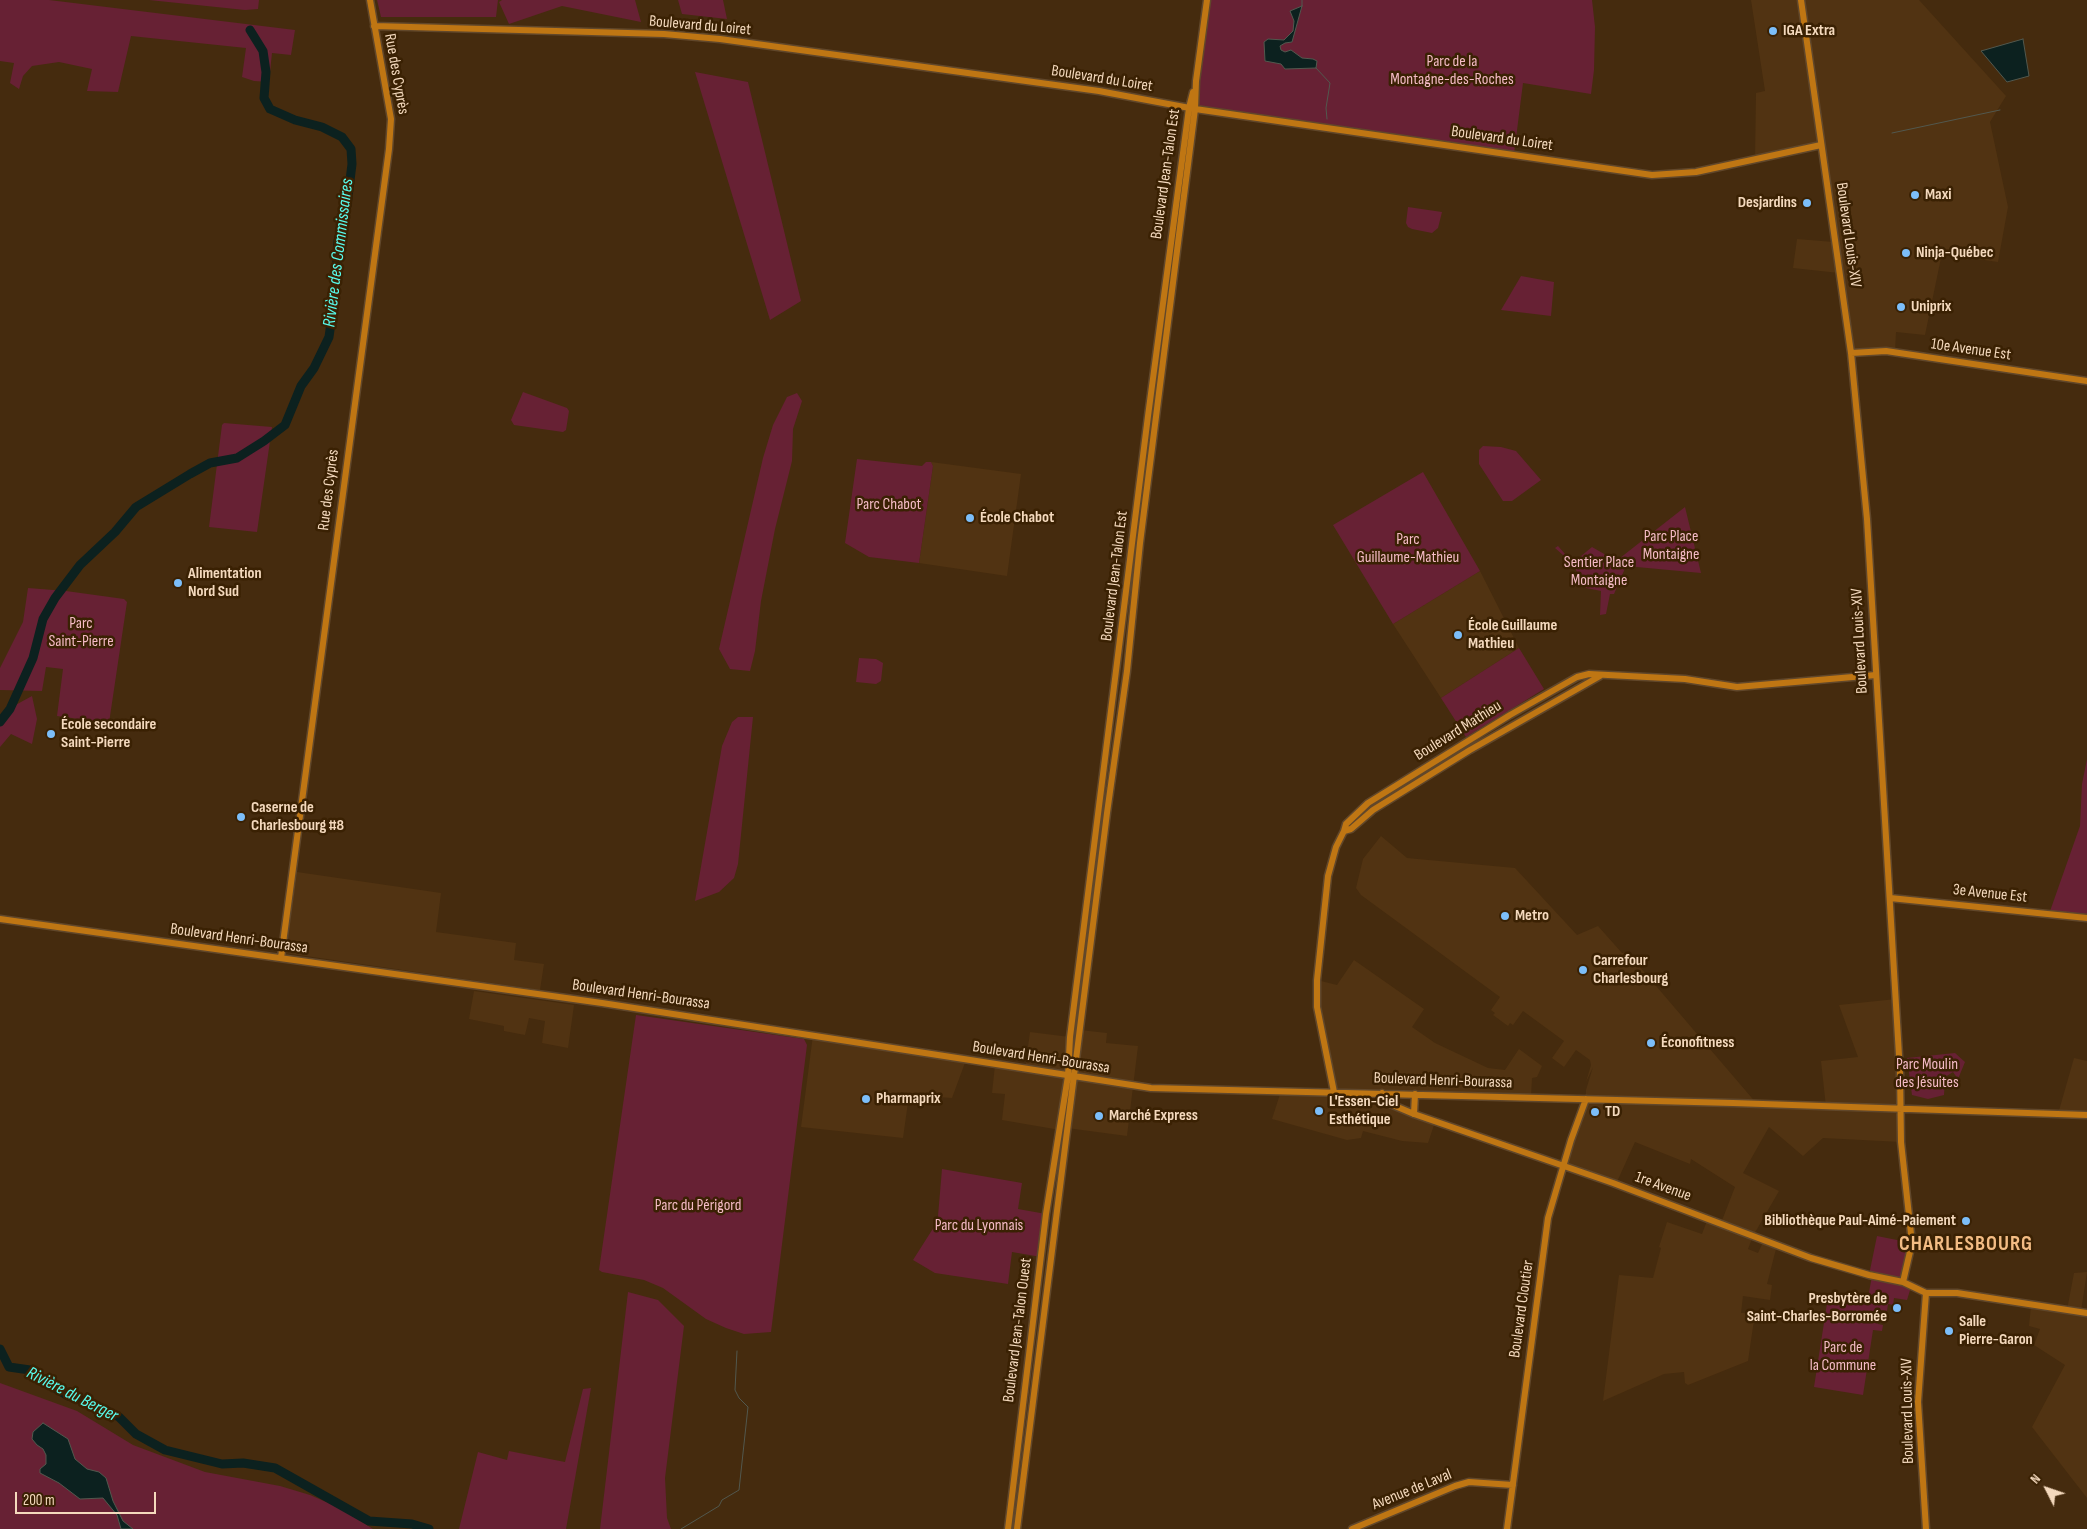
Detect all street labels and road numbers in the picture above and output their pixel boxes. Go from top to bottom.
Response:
street label: Boulevard du Loiret [648,12,752,40]
street label: Rue des Cyprès [379,32,413,116]
street label: Boulevard du Loiret [1050,62,1154,96]
street label: Boulevard Jean-Talon Est [1147,108,1185,240]
street label: Boulevard du Loiret [1450,122,1554,156]
street label: Boulevard Louis-XIV [1831,181,1865,289]
street label: 10e Avenue Est [1930,335,2012,365]
street label: Rue des Cyprès [315,448,343,532]
street label: Boulevard Jean-Talon Est [1097,510,1133,642]
street label: Boulevard Louis-XIV [1848,588,1872,694]
street label: Boulevard Mathieu [1411,697,1505,765]
street label: 3e Avenue Est [1952,881,2028,907]
street label: Boulevard Henri-Bourassa [169,920,309,958]
street label: Boulevard Henri-Bourassa [571,976,711,1014]
street label: Boulevard Henri-Bourassa [971,1038,1111,1078]
street label: Boulevard Henri-Bourassa [1373,1069,1513,1093]
street label: 1re Avenue [1632,1168,1694,1206]
street label: Boulevard Jean-Talon Ouest [1000,1257,1036,1403]
street label: Boulevard Cloutier [1506,1259,1538,1359]
street label: Boulevard Louis-XIV [1897,1358,1919,1464]
street label: Avenue de Laval [1369,1465,1455,1515]

